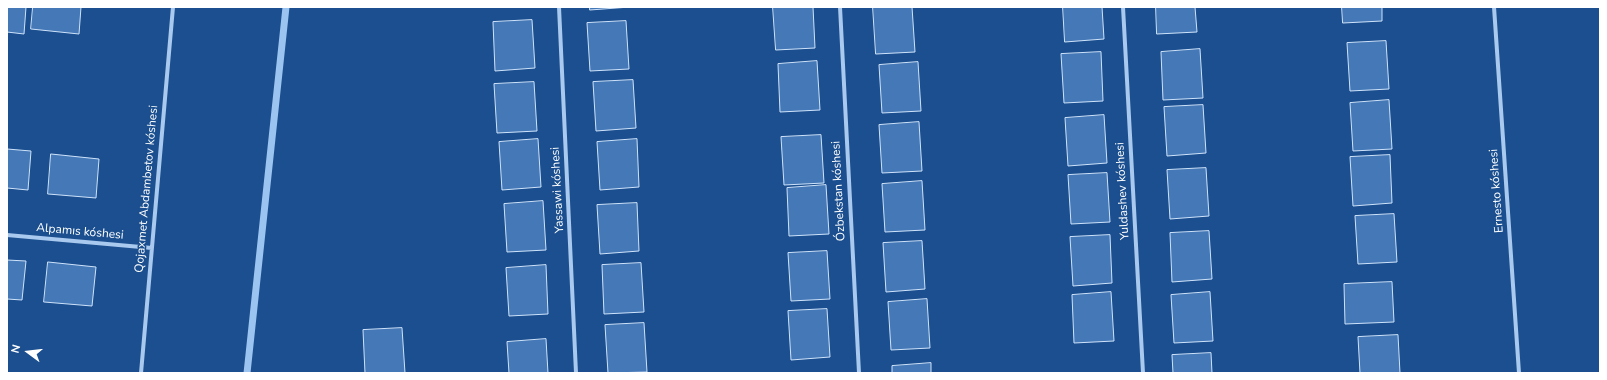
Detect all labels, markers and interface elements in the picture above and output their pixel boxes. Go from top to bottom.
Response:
street label: Qojaxmet Abdambetov kóshesi [133,105,161,273]
street label: Ózbekstan kóshesi [829,141,849,241]
street label: Yuldashev kóshesi [1113,142,1133,240]
street label: Yassawi kóshesi [549,146,567,234]
street label: Ernesto kóshesi [1487,149,1507,233]
street label: Alpamıs kóshesi [36,221,124,243]
north arrow [8,332,48,372]
text: N [8,343,24,355]

